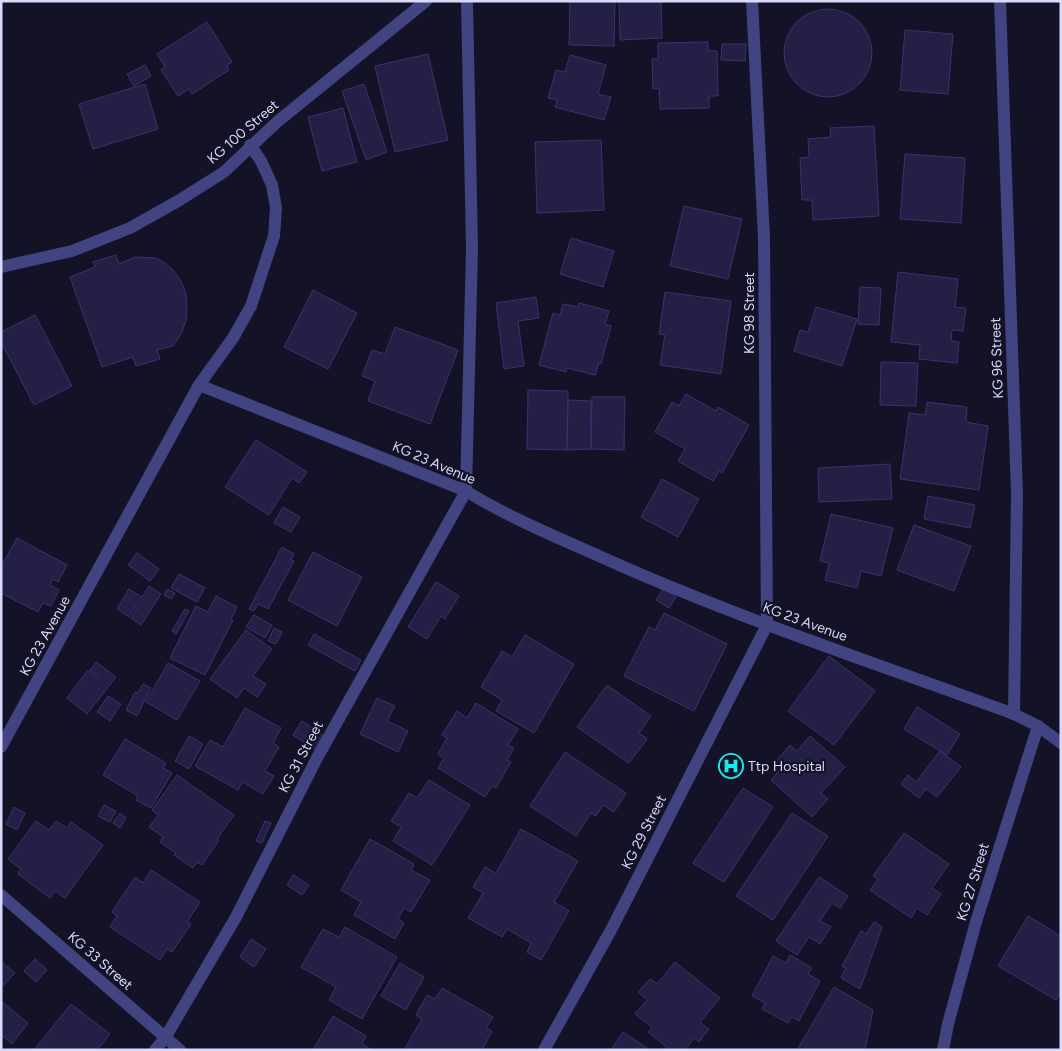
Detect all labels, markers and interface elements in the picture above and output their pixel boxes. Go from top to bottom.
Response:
street label: KG 100 Street [204,96,282,168]
street label: KG 98 Street [741,272,758,354]
street label: KG 96 Street [987,317,1007,399]
street label: KG 23 Avenue [390,438,479,488]
street label: KG 23 Avenue [16,593,74,679]
street label: KG 23 Avenue [760,599,850,645]
street label: KG 31 Street [275,718,327,796]
hospital icon: Ttp Hospital [718,753,744,779]
place label: Ttp Hospital [748,758,825,775]
street label: KG 29 Street [618,792,670,872]
street label: KG 27 Street [953,841,993,923]
street label: KG 33 Street [64,928,136,994]

